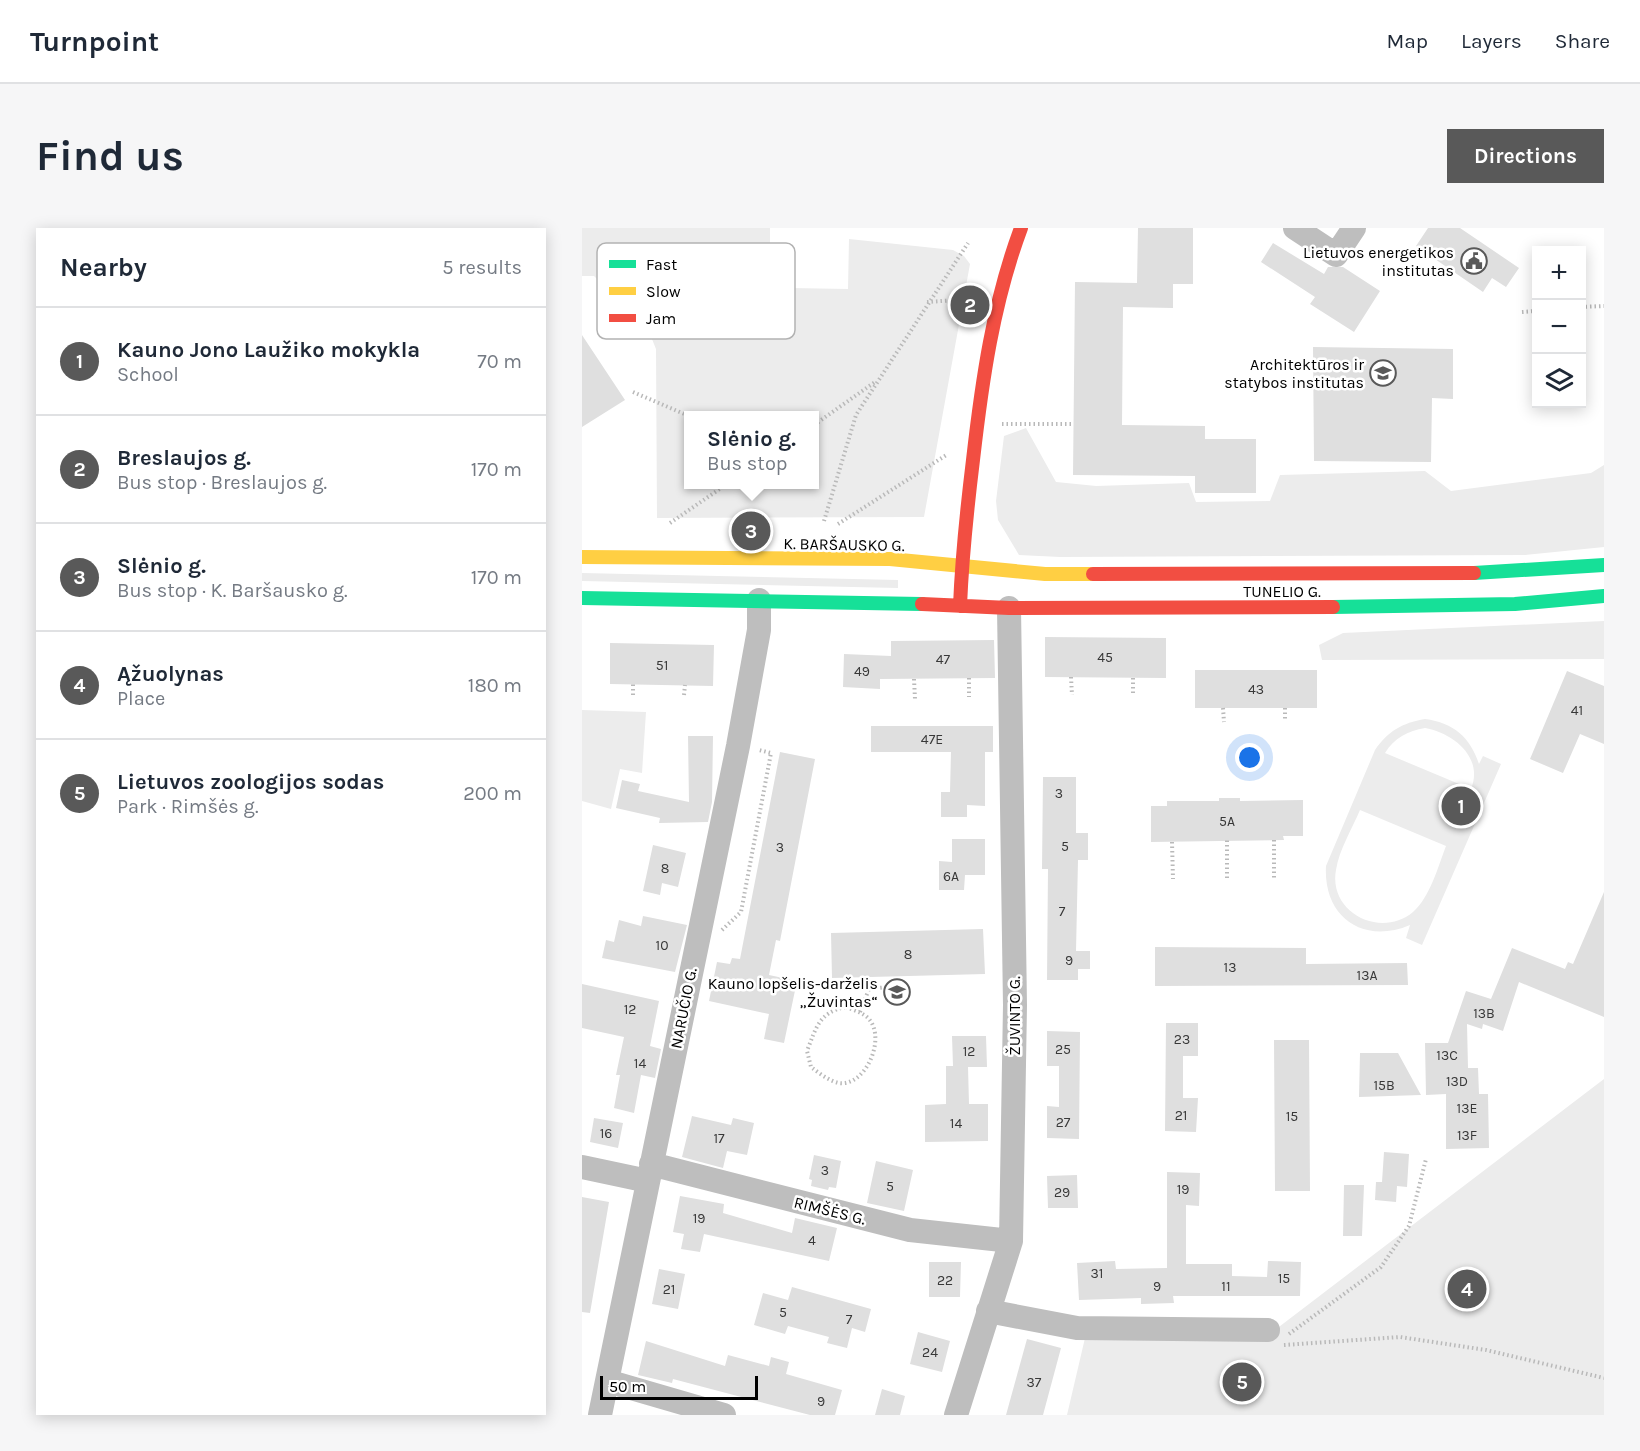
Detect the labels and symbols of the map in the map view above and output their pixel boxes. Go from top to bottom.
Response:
legend [597,243,795,339]
place label: Lietuvos energetikos institutas [1303,243,1454,280]
public building icon: Lietuvos energetikos institutas [1459,246,1489,276]
text: Fast [646,255,677,274]
text: Slow [646,282,681,301]
pin: 2 [950,282,990,328]
text: Jam [646,309,676,328]
place label: Architektūros ir statybos institutas [1224,355,1364,392]
school or university icon: Architektūros ir statybos institutas [1368,358,1398,388]
pin: 3 [732,508,770,554]
street label: K. BARŠAUSKO G. [783,534,905,555]
street label: TUNELIO G. [1243,582,1321,601]
house number: 45 [1097,649,1113,666]
house number: 47 [936,651,951,668]
house number: 51 [656,657,668,674]
house number: 49 [854,663,870,680]
house number: 43 [1248,681,1264,698]
house number: 41 [1571,702,1583,719]
house number: 47E [921,731,943,748]
your location [1235,743,1264,772]
pin: 1 [1442,784,1480,828]
house number: 3 [1055,785,1063,802]
house number: 5A [1219,813,1235,830]
house number: 5 [1061,838,1069,855]
house number: 3 [776,839,784,856]
house number: 8 [661,860,669,877]
house number: 6A [943,868,959,885]
house number: 7 [1059,903,1066,920]
house number: 10 [656,937,668,954]
house number: 8 [904,946,912,963]
house number: 9 [1065,952,1073,969]
house number: 13 [1224,959,1236,976]
street label: NARUČIO G. [666,966,701,1050]
house number: 13A [1357,967,1377,984]
place label: Kauno lopšelis-darželis „Žuvintas“ [708,974,878,1011]
street label: ŽUVINTO G. [1005,976,1024,1056]
school or university icon: Kauno lopšelis-darželis „Žuvintas“ [882,977,912,1007]
house number: 12 [624,1001,636,1018]
house number: 13B [1473,1005,1495,1022]
house number: 23 [1174,1031,1190,1048]
house number: 25 [1055,1041,1071,1058]
house number: 12 [963,1043,975,1060]
house number: 13C [1436,1047,1458,1064]
house number: 14 [634,1055,646,1072]
house number: 13D [1446,1073,1468,1090]
house number: 15B [1373,1077,1395,1094]
house number: 13E [1457,1100,1477,1117]
house number: 21 [1175,1107,1187,1124]
house number: 15 [1286,1108,1298,1125]
house number: 27 [1056,1114,1071,1131]
house number: 14 [950,1115,962,1132]
house number: 16 [600,1125,612,1142]
house number: 13F [1457,1127,1477,1144]
house number: 17 [713,1130,725,1147]
house number: 3 [821,1162,829,1179]
house number: 5 [886,1178,894,1195]
house number: 19 [1177,1181,1189,1198]
house number: 29 [1054,1184,1070,1201]
street label: RIMŠĖS G. [792,1192,868,1229]
house number: 19 [693,1210,705,1227]
house number: 4 [808,1232,816,1249]
house number: 31 [1091,1265,1103,1282]
pin: 4 [1448,1266,1486,1312]
house number: 15 [1278,1270,1290,1287]
house number: 22 [937,1272,953,1289]
house number: 9 [1153,1278,1161,1295]
house number: 11 [1221,1278,1231,1295]
house number: 21 [663,1281,675,1298]
house number: 5 [779,1304,787,1321]
house number: 7 [846,1311,853,1328]
house number: 24 [922,1344,938,1361]
pin: 5 [1222,1360,1262,1404]
scale bar [600,1373,758,1400]
house number: 37 [1027,1374,1042,1391]
house number: 9 [817,1393,825,1410]

